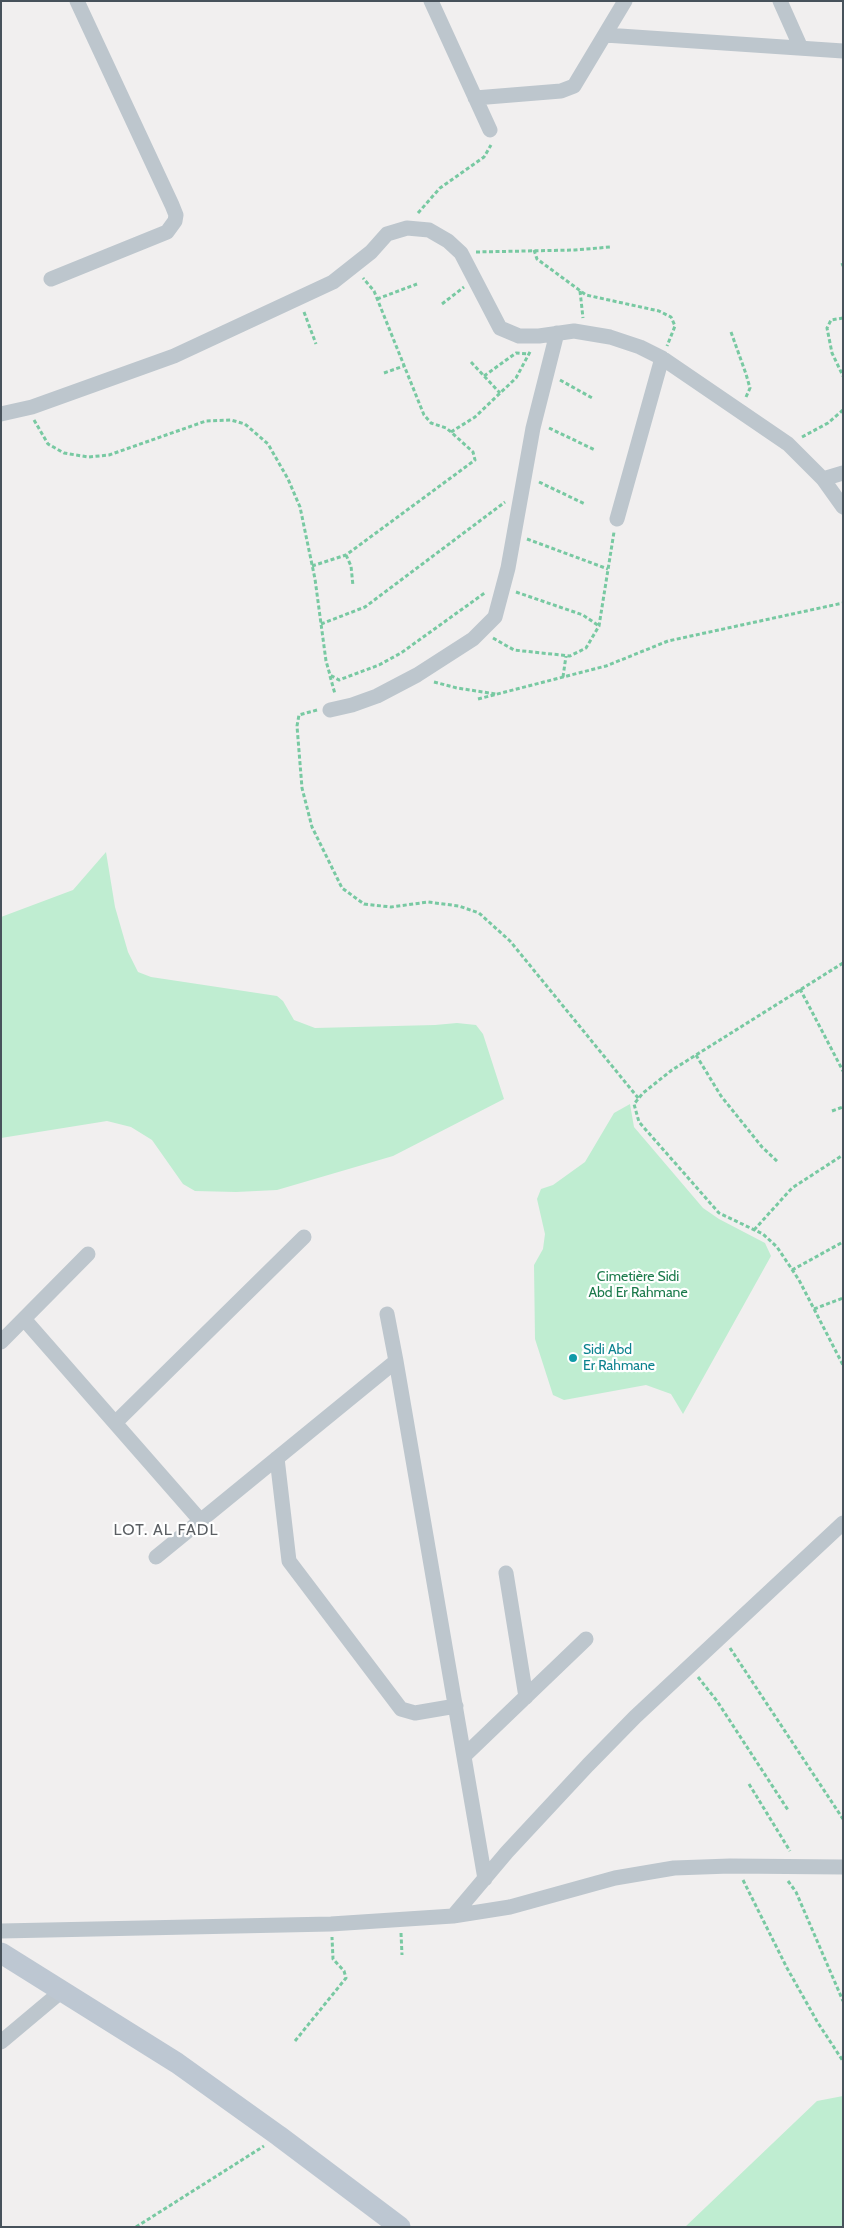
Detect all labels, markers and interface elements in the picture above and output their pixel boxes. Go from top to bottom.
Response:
park label: Cimetière Sidi Abd Er Rahmane [588,1269,688,1302]
place label: Sidi Abd Er Rahmane [583,1342,655,1374]
marker: Sidi Abd Er Rahmane [567,1352,579,1364]
district label: LOT. AL FADL [112,1520,220,1540]

